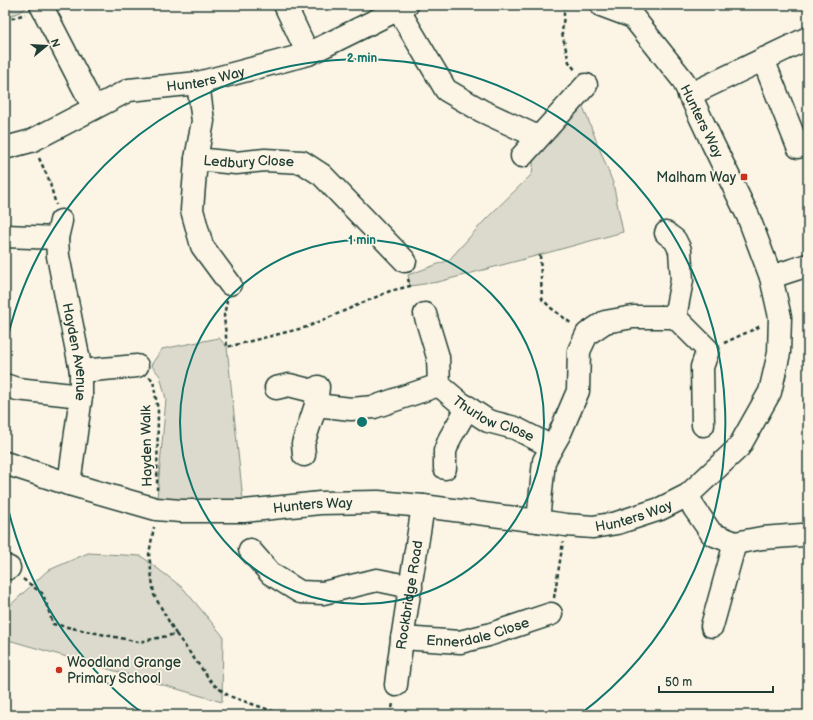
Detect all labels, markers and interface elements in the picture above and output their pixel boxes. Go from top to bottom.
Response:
north arrow [26,26,66,66]
text: N [48,37,62,49]
text: 2 min [347,51,377,66]
street label: Hunters Way [166,63,247,95]
street label: Hunters Way [676,82,727,161]
street label: Ledbury Close [203,152,294,172]
place label: Malham Way [656,169,737,186]
marker: Malham Way [739,172,749,182]
text: 1 min [348,233,376,248]
street label: Hayden Avenue [59,301,89,402]
street label: Thurlow Close [449,392,537,445]
street label: Hayden Walk [137,405,156,487]
centre of rings [355,415,369,429]
street label: Hunters Way [272,494,353,517]
street label: Hunters Way [594,496,676,536]
street label: Rockbridge Road [393,539,427,651]
street label: Ennerdale Close [426,614,531,651]
place label: Woodland Grange Primary School [67,654,181,687]
marker: Woodland Grange Primary School [54,665,64,675]
scale bar [659,668,773,694]
text: 50 m [665,675,692,690]

